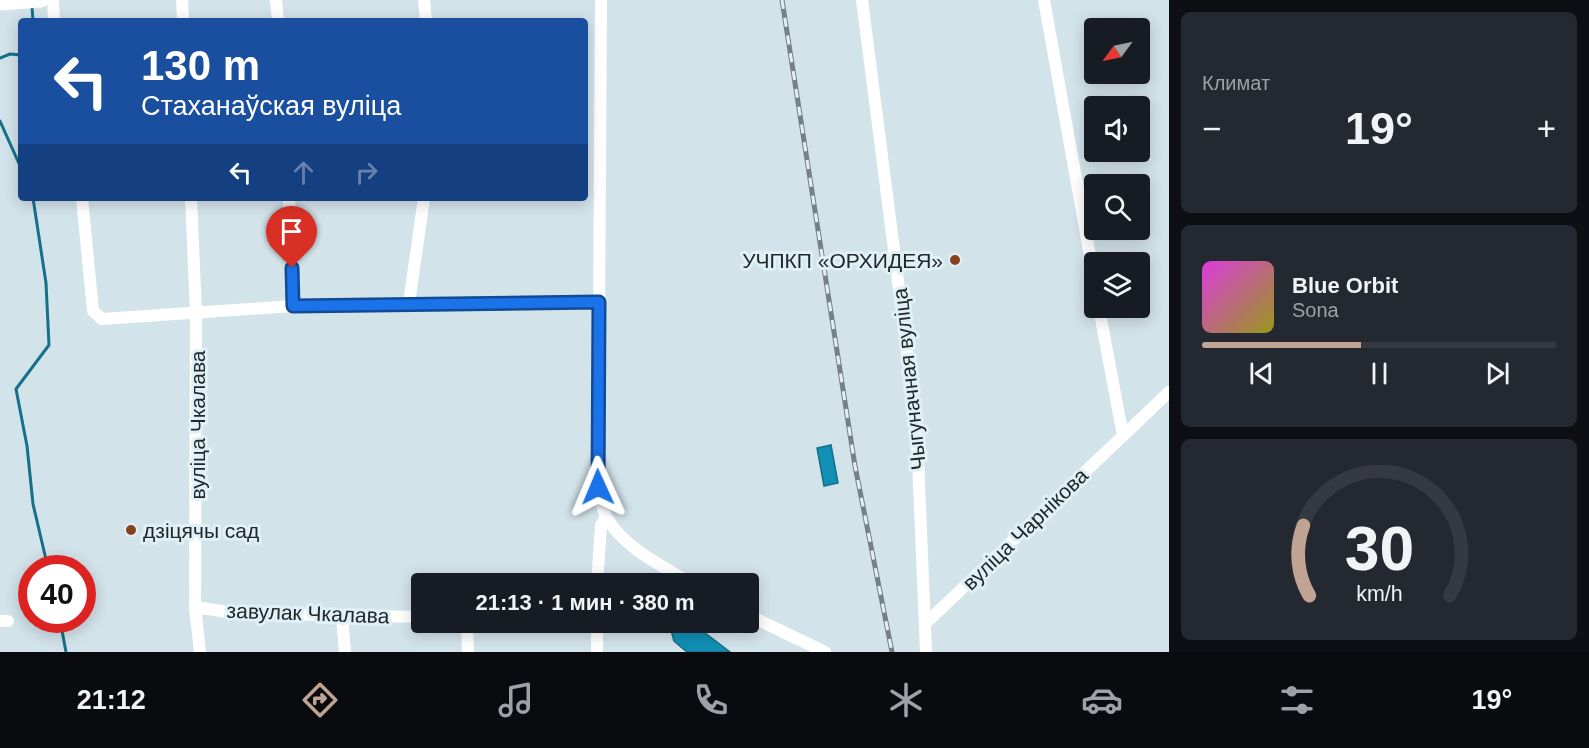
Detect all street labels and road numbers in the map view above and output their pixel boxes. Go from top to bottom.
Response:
street label: Чыгуначная вуліца [888,287,930,471]
street label: вуліца Чкалава [186,350,209,500]
street label: вуліца Чарнікова [958,463,1092,594]
street label: завулак Чкалава [226,599,390,627]

